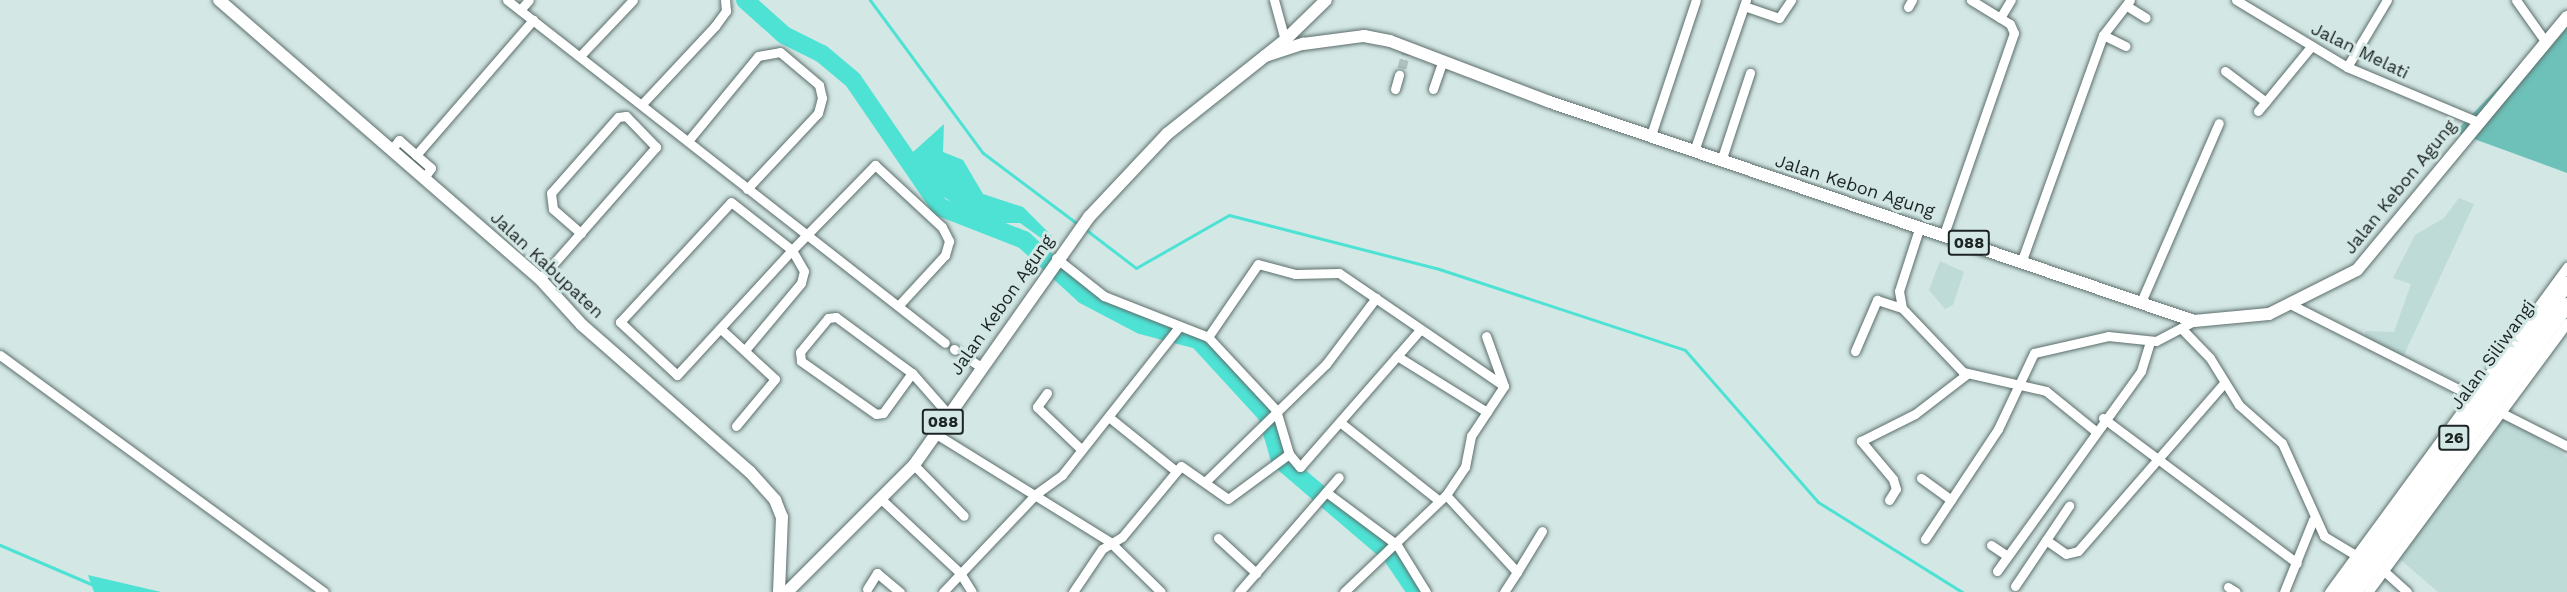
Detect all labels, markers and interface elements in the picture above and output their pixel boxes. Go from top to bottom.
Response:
street label: Jalan Melati [2307,18,2413,84]
street label: Jalan Kebon Agung [2339,115,2461,259]
street label: Jalan Kebon Agung [1772,150,1938,222]
street label: Jalan Kabupaten [486,207,608,323]
street label: Jalan Kebon Agung [945,230,1059,380]
road number: 088 [1946,230,1992,256]
street label: Jalan Siliwangi [2446,296,2540,414]
road number: 088 [920,409,966,435]
road number: 26 [2438,425,2470,451]

